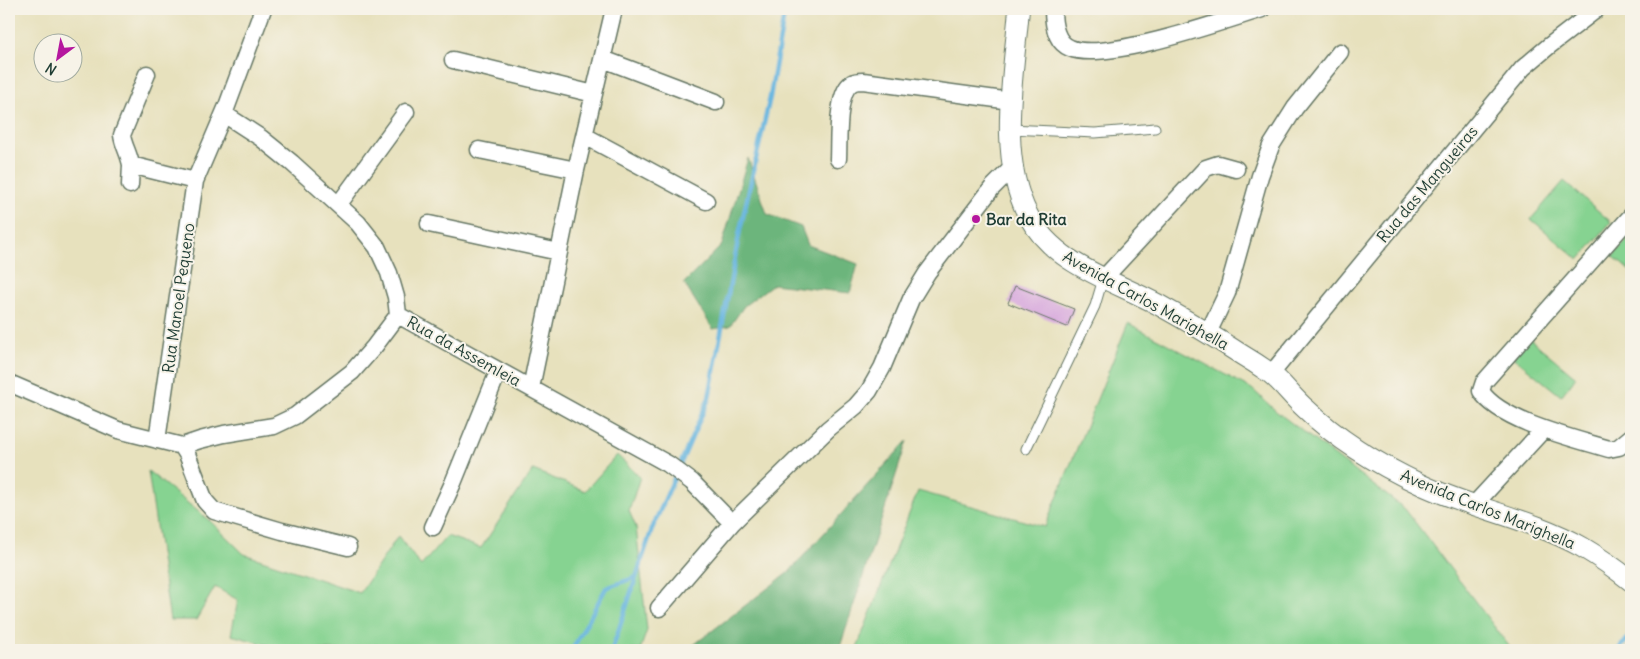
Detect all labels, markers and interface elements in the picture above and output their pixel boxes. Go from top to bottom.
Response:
north arrow [32,32,82,82]
text: N [42,59,60,79]
street label: Rua das Mangueiras [1372,122,1482,246]
place label: Bar da Rita [986,209,1067,229]
marker: Bar da Rita [970,213,982,225]
street label: Rua Manoel Pequeno [158,222,198,374]
street label: Avenida Carlos Marighella [1060,246,1232,354]
street label: Rua da Assemleia [404,311,524,391]
street label: Avenida Carlos Marighella [1398,465,1578,553]

